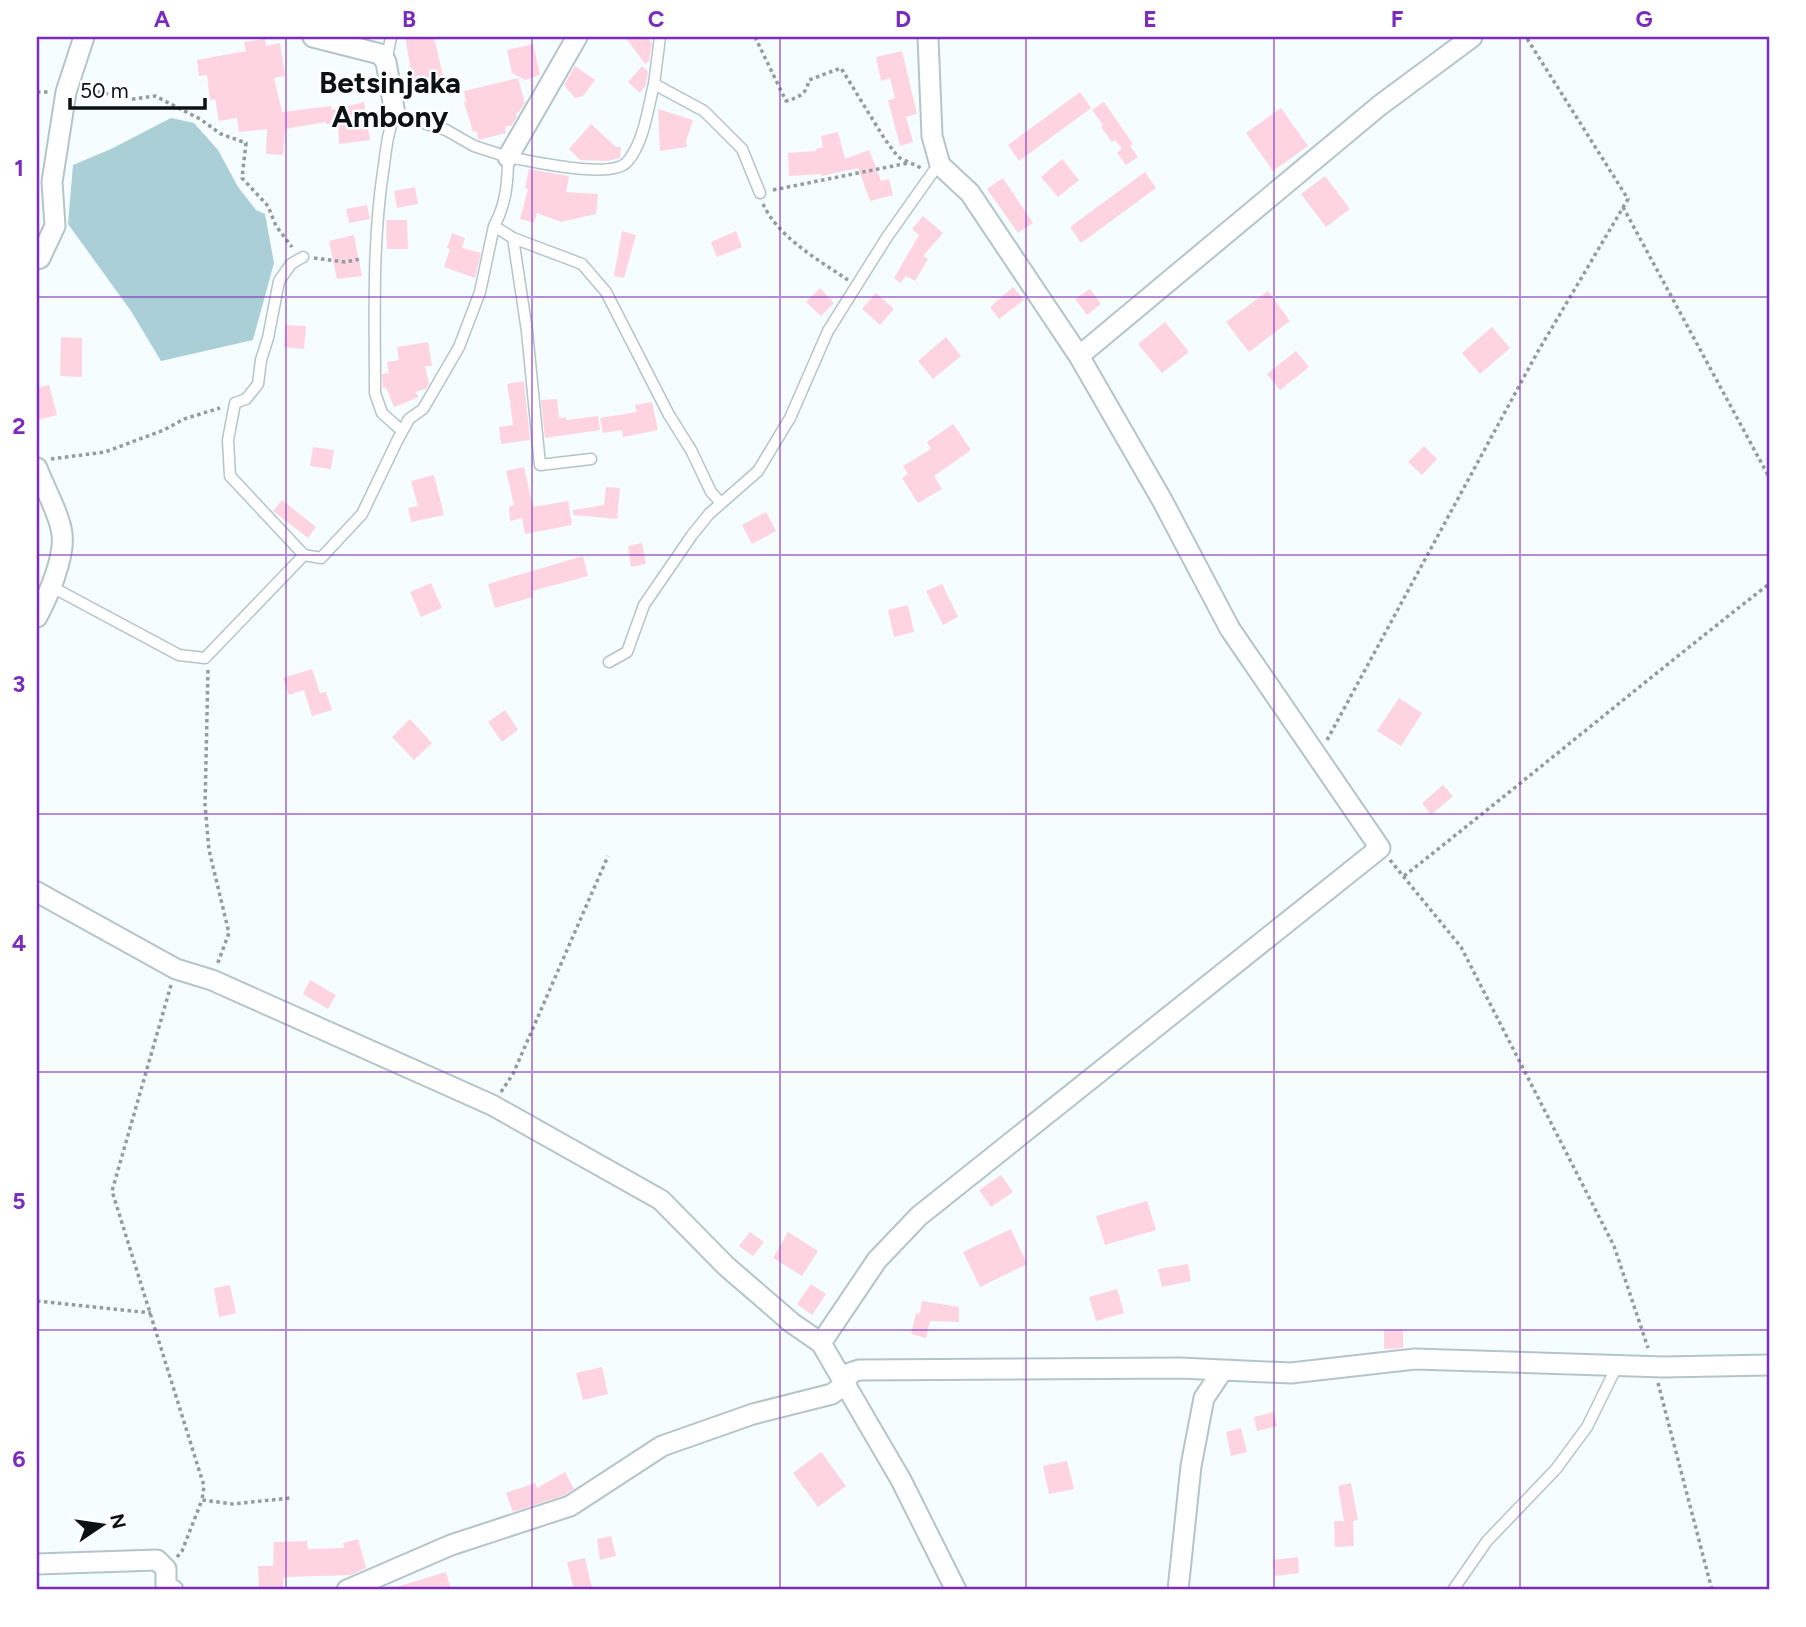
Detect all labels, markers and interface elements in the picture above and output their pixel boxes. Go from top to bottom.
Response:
text: A [154,5,171,33]
text: B [402,5,416,33]
text: C [648,5,665,33]
text: D [895,5,911,33]
text: E [1143,5,1157,33]
text: F [1391,5,1404,33]
text: G [1635,5,1653,33]
district label: Betsinjaka Ambony [319,64,461,135]
scale bar [70,66,205,110]
text: 50 m [80,78,129,103]
text: 1 [14,154,24,182]
text: 2 [12,412,26,440]
text: 3 [13,670,25,698]
text: 4 [12,929,26,957]
text: 5 [12,1187,26,1215]
text: 6 [12,1445,26,1473]
north arrow [66,1490,136,1560]
text: N [105,1512,131,1531]

